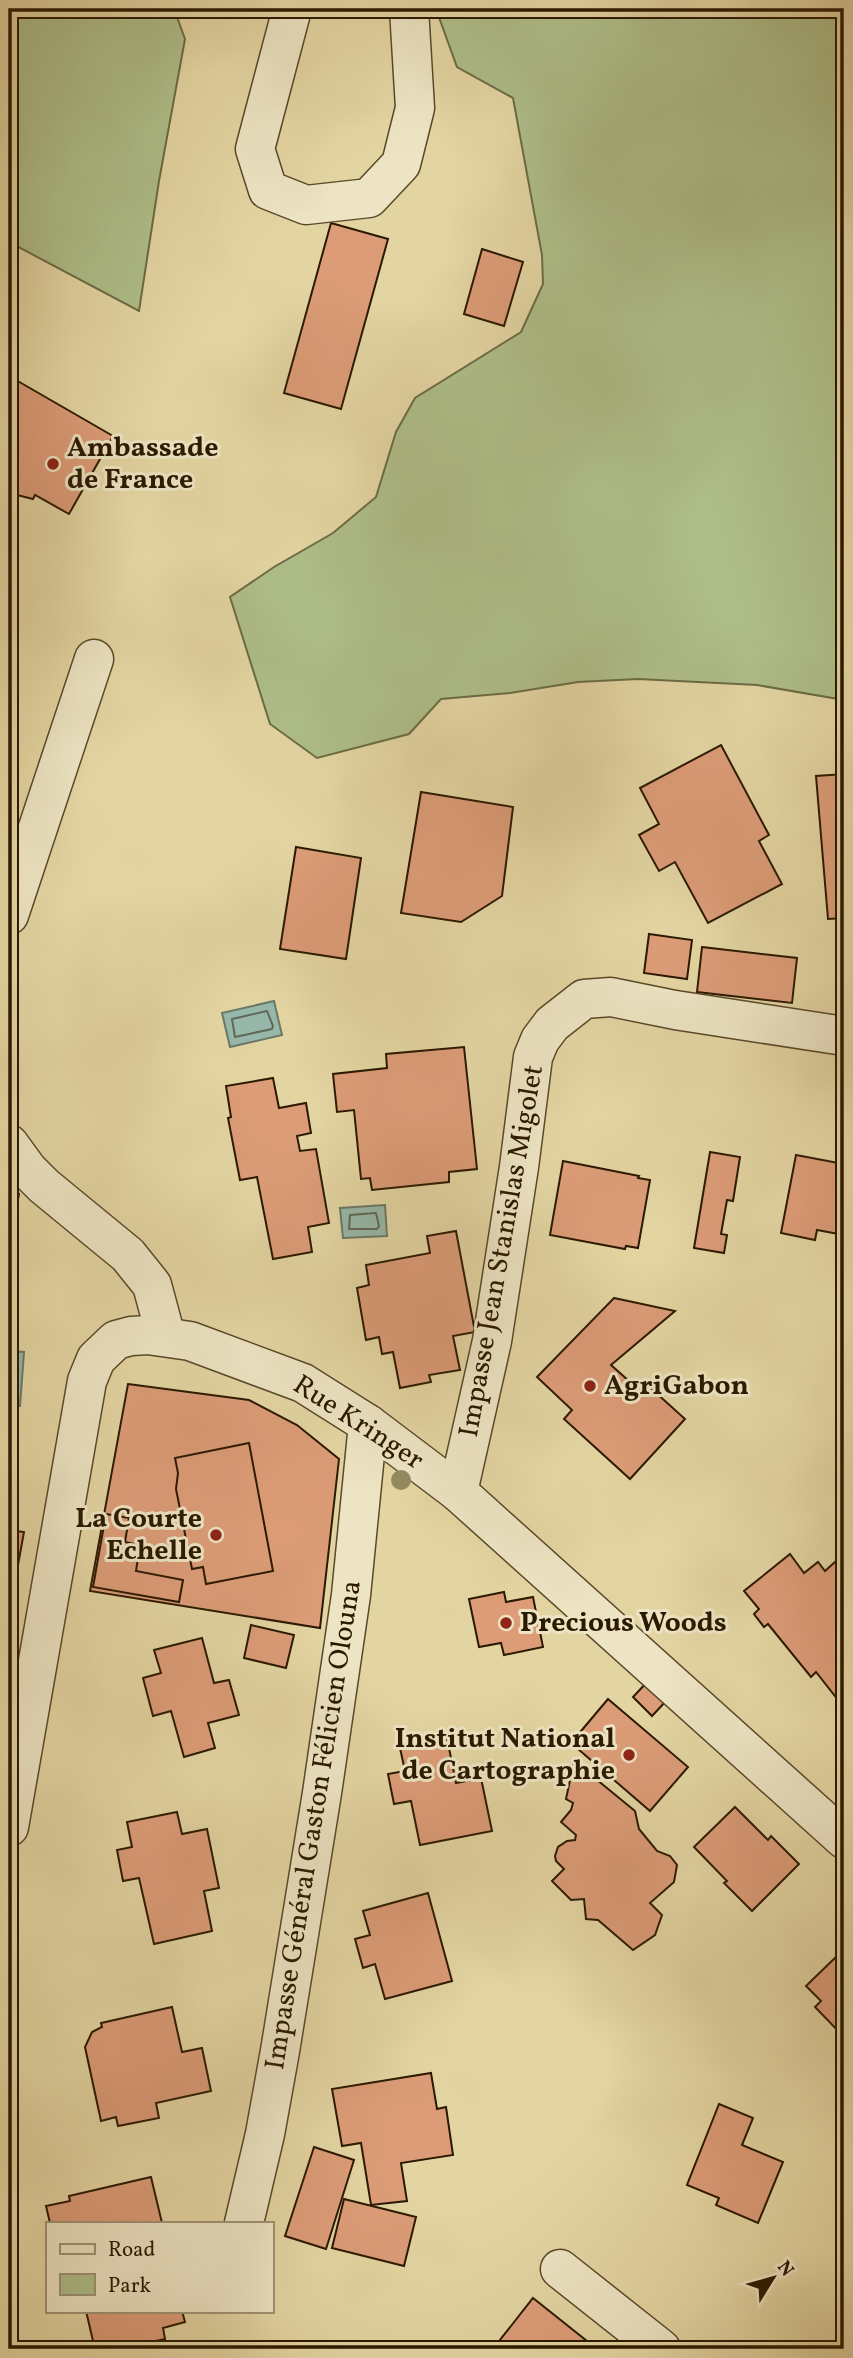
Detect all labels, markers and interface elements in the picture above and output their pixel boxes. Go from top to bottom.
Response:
place label: Ambassade de France [67,429,218,500]
marker: Ambassade de France [45,456,61,472]
street label: Impasse Jean Stanislas Migolet [450,1062,554,1440]
street label: Rue Kringer [285,1366,431,1480]
place label: AgriGabon [604,1367,749,1406]
marker: AgriGabon [582,1378,598,1394]
place label: La Courte Echelle [75,1500,202,1571]
marker: La Courte Echelle [208,1527,224,1543]
street label: Impasse Général Gaston Félicien Olouna [256,1577,372,2073]
place label: Precious Woods [520,1604,727,1643]
marker: Precious Woods [498,1615,514,1631]
place label: Institut National de Cartographie [395,1720,615,1791]
marker: Institut National de Cartographie [621,1747,637,1763]
legend [46,2222,273,2312]
text: Road [108,2236,155,2265]
north arrow [738,2242,808,2312]
text: N [770,2256,800,2282]
text: Park [108,2272,151,2301]

